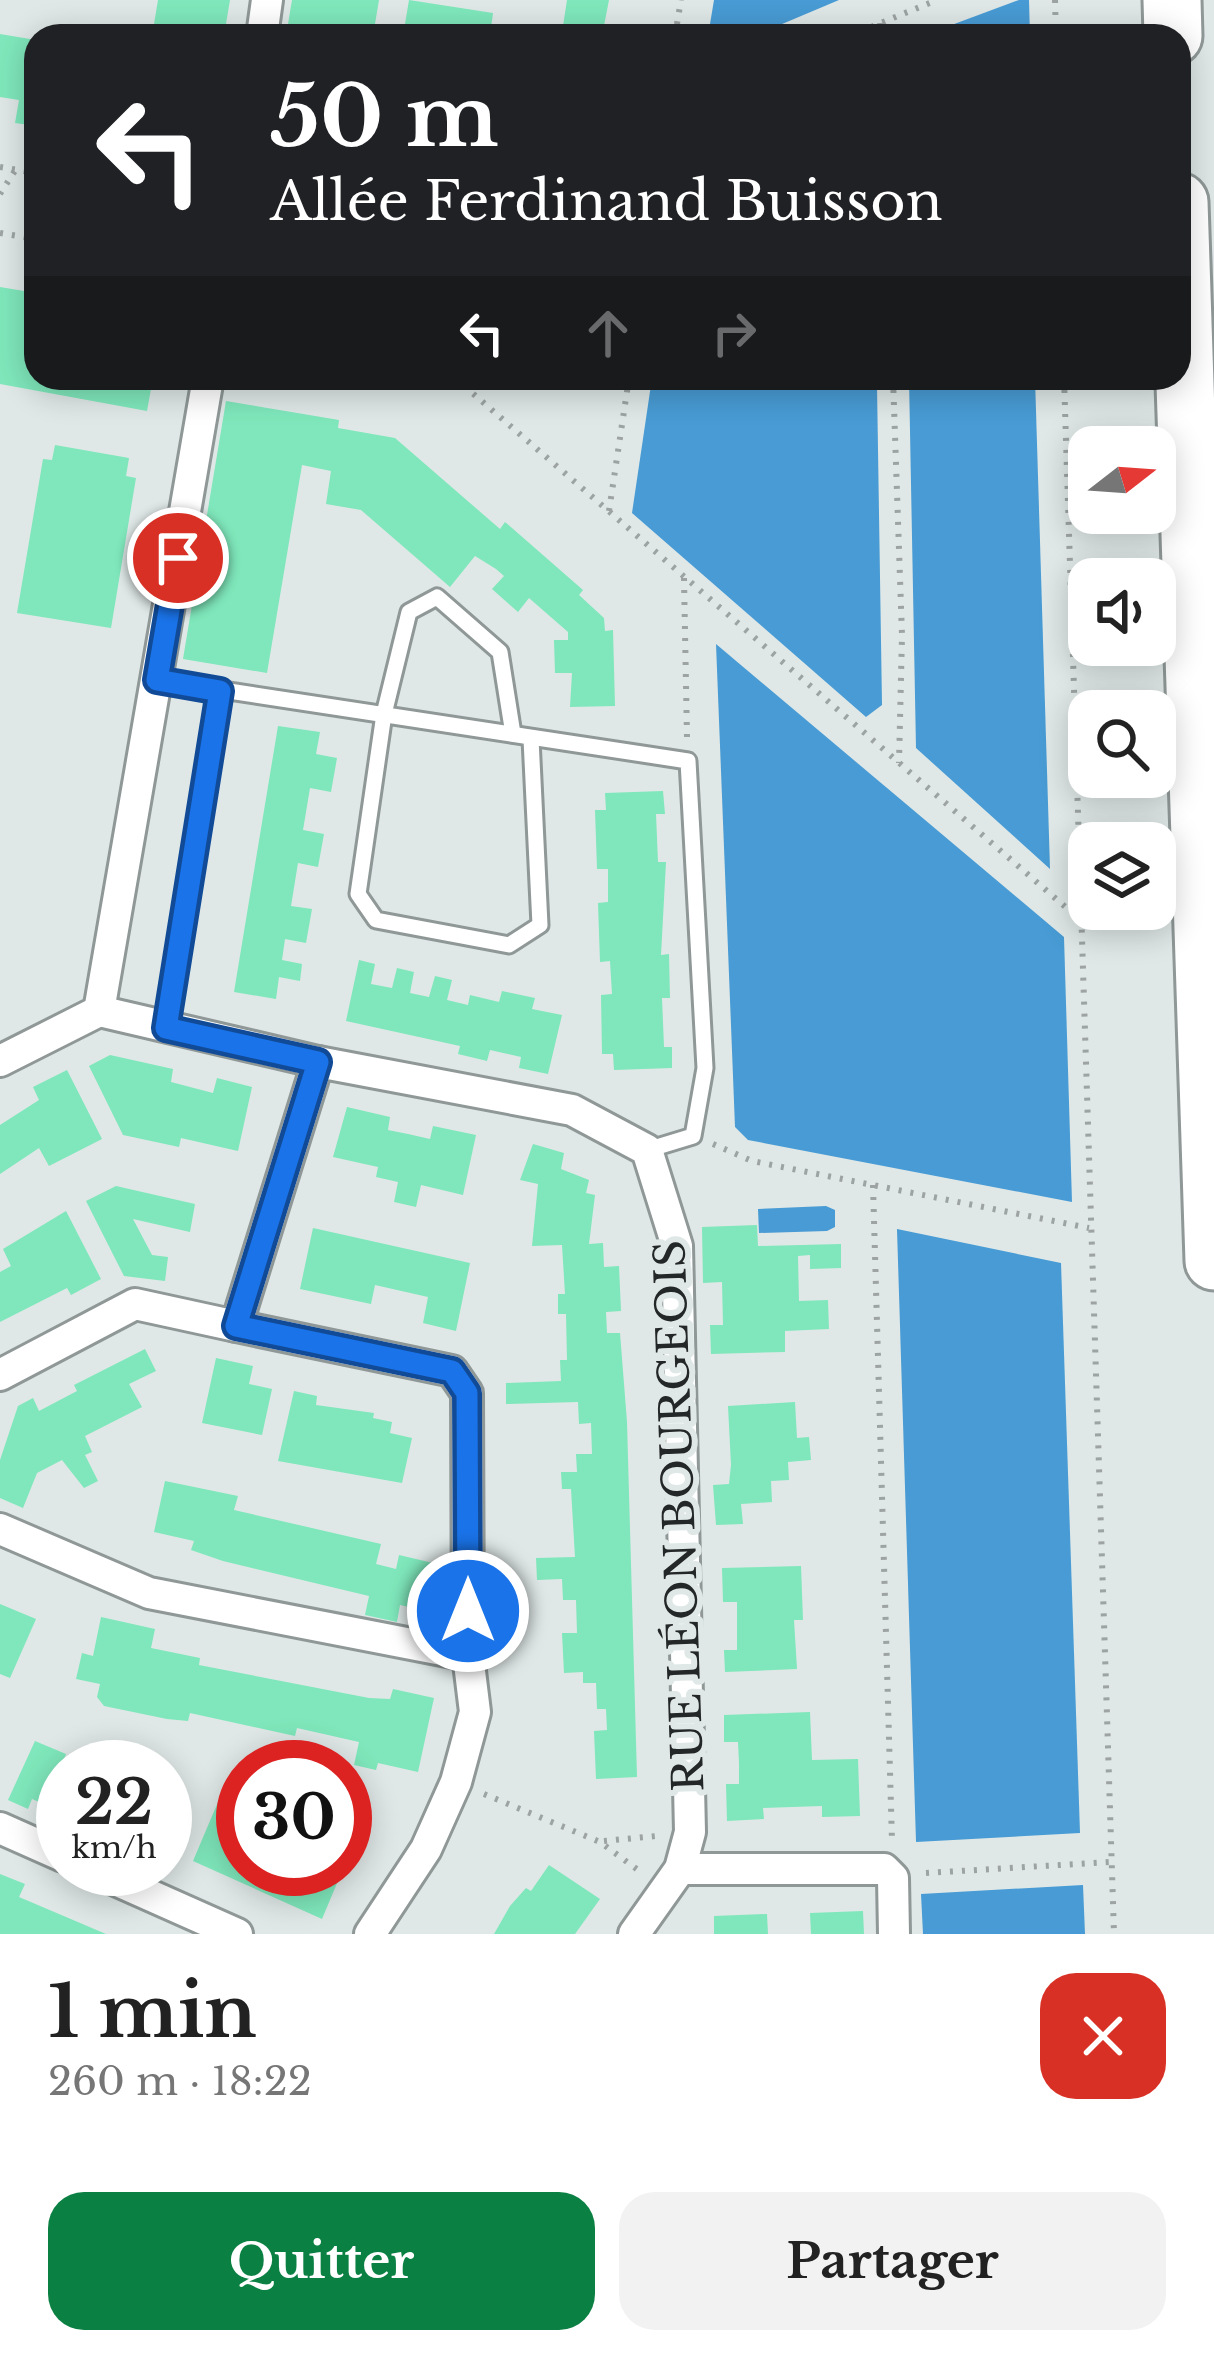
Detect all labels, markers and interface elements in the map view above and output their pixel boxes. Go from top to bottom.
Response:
text: 50 m [270,65,499,169]
icon: left [72,72,228,228]
text: Allée Ferdinand Buisson [270,168,943,235]
icon: left [449,300,515,366]
icon: ahead [575,300,641,366]
icon: right [701,300,767,366]
north arrow [1068,426,1176,534]
map controls [1068,426,1176,930]
pin [127,507,229,609]
icon: arrive [145,525,211,591]
button: sound [1068,558,1176,666]
button: search [1068,690,1176,798]
button: layers [1068,822,1176,930]
street label: RUE LÉON BOURGEOIS [643,1239,715,1793]
position arrow [405,1548,531,1674]
speed limit sign: 30 [216,1740,372,1896]
text: 22 [75,1766,153,1840]
text: km/h [71,1829,157,1866]
text: 1 min [48,1967,257,2056]
button: close [1040,1973,1166,2099]
text: 260 m · 18:22 [48,2057,312,2106]
button: Quitter [48,2192,595,2330]
button: Partager [619,2192,1166,2330]

